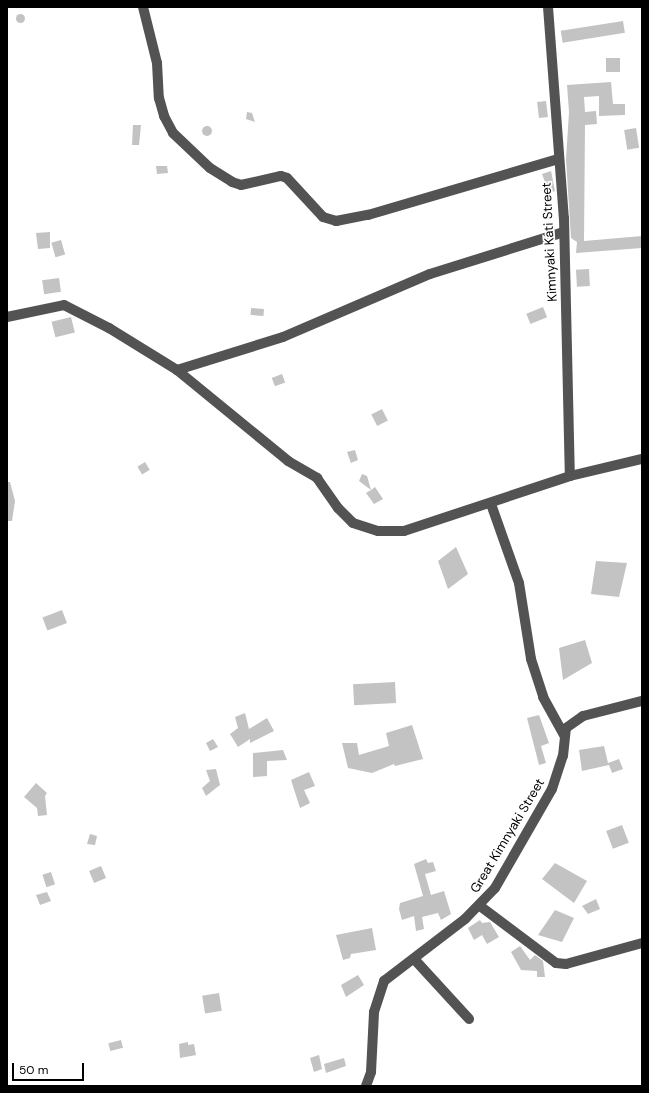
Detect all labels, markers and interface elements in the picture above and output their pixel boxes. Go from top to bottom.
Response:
street label: Kimnyaki Kati Street [539,182,561,302]
street label: Great Kimnyaki Street [468,776,548,896]
scale bar [14,1055,86,1081]
text: 50 m [19,1062,48,1078]

